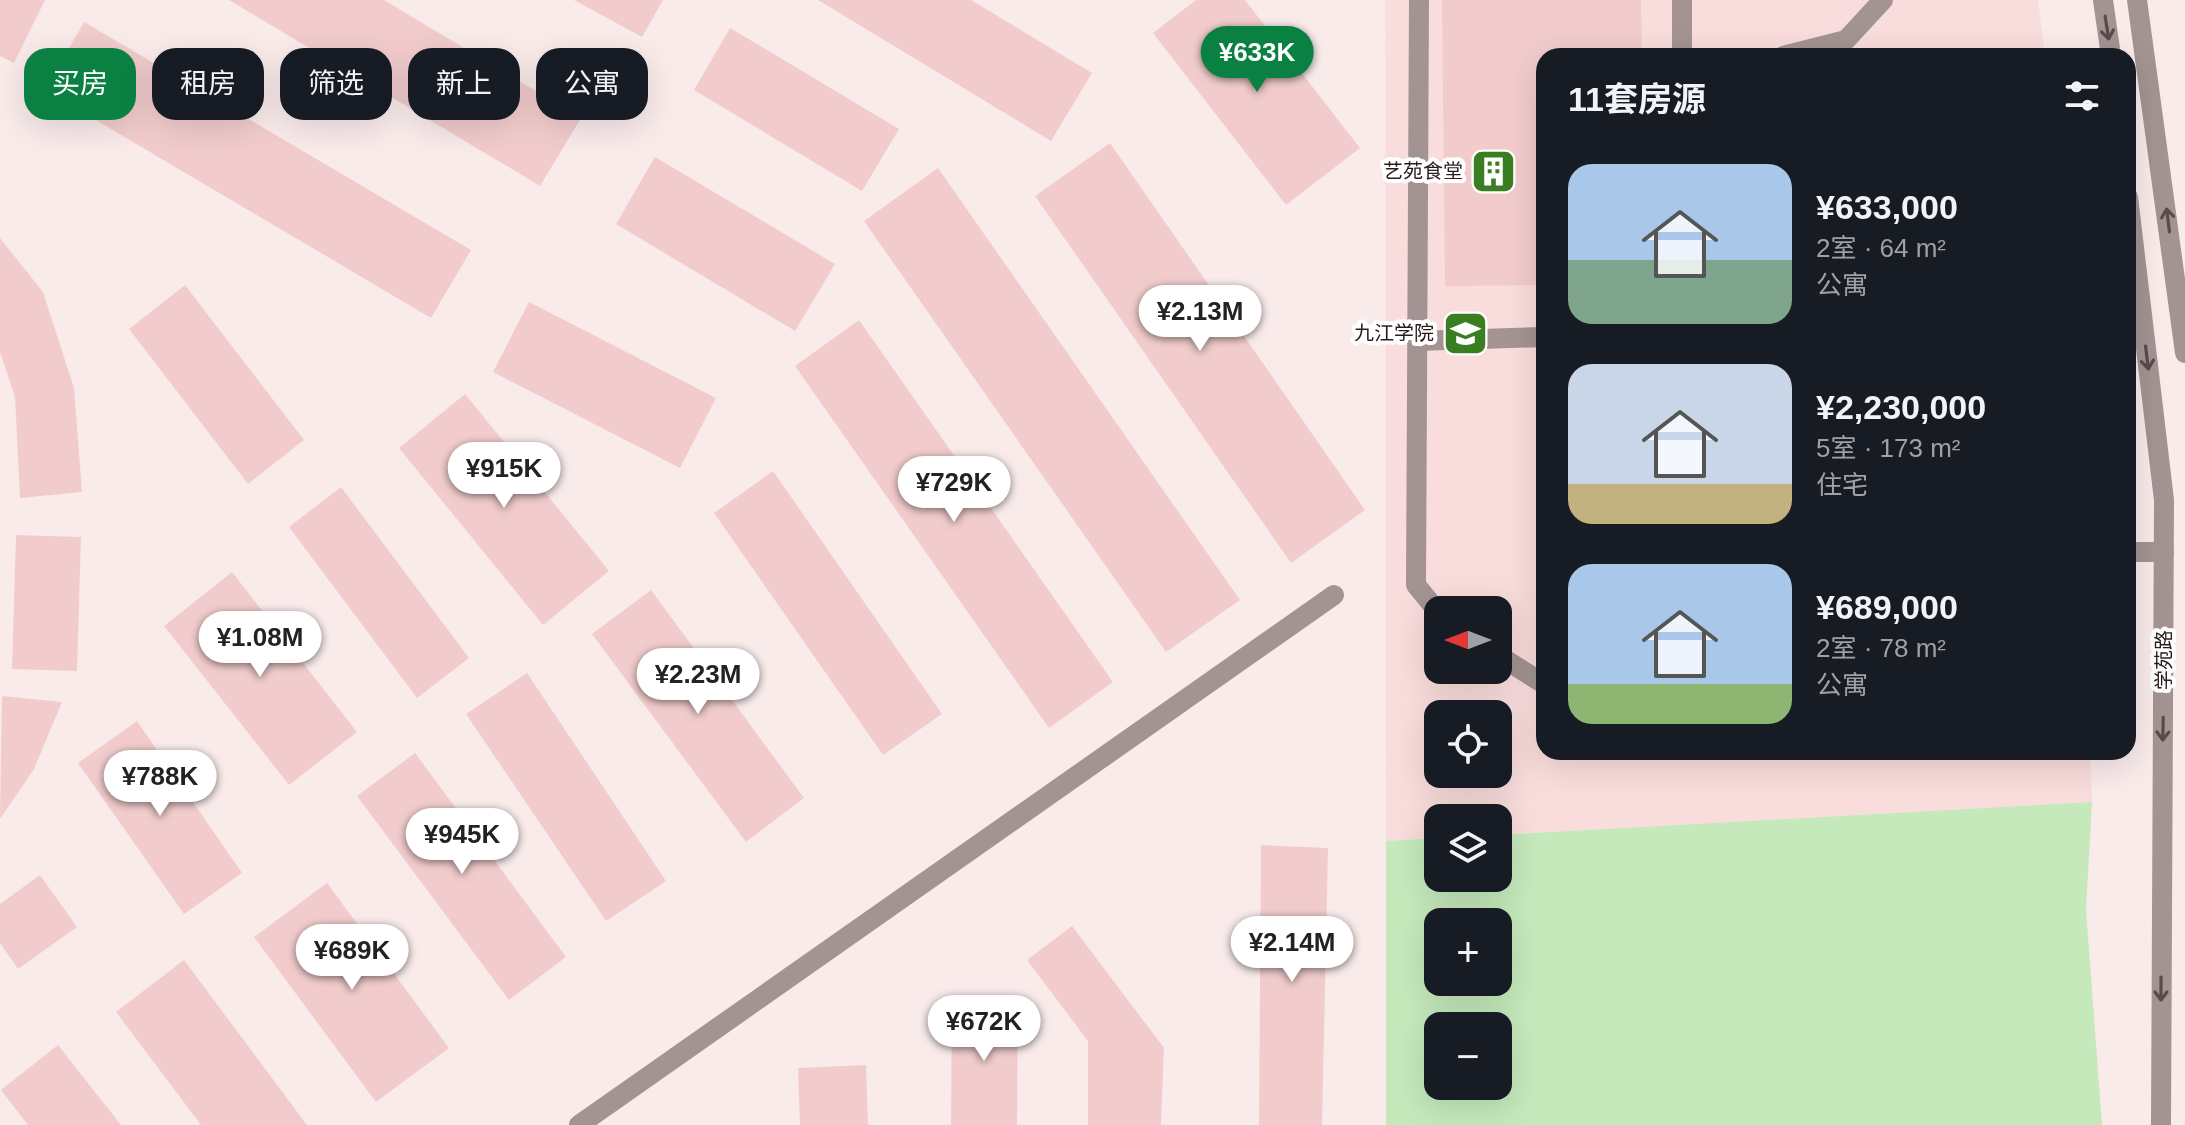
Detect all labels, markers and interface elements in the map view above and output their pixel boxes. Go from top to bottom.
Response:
one-way arrow [2101,15,2116,40]
pin: ¥633K [1201,26,1313,94]
text: ¥633K [1219,37,1295,67]
chip: 买房 [24,48,136,120]
chip: 租房 [152,48,264,120]
chip: 筛选 [280,48,392,120]
chip: 新上 [408,48,520,120]
chip: 公寓 [536,48,648,120]
icon: filters [2060,74,2104,118]
text: 11套房源 [1568,80,1706,118]
building icon: 艺苑食堂 [1470,147,1518,195]
place label: 艺苑食堂 [1383,160,1463,182]
text: ¥633,000 [1816,188,1958,226]
icon: home [1632,196,1728,292]
one-way arrow [2160,207,2175,234]
text: 2室 · 64 m² [1816,233,1946,263]
text: 公寓 [1816,270,1868,300]
pin: ¥2.13M [1135,285,1265,353]
text: ¥2.13M [1157,296,1243,326]
school or university icon: 九江学院 [1441,309,1489,357]
place label: 九江学院 [1354,322,1434,344]
one-way arrow [2140,344,2155,371]
text: ¥2,230,000 [1816,388,1986,426]
icon: home [1632,396,1728,492]
text: 5室 · 173 m² [1816,433,1961,463]
pin: ¥915K [448,442,560,510]
text: ¥915K [466,453,542,483]
pin: ¥729K [898,456,1010,524]
text: ¥729K [916,467,992,497]
text: 住宅 [1816,470,1868,500]
text: ¥689,000 [1816,588,1958,626]
north arrow [1424,596,1512,684]
map controls [1424,596,1512,1100]
icon: home [1632,596,1728,692]
pin: ¥1.08M [195,611,325,679]
text: ¥1.08M [217,622,303,652]
street label: 学苑路 [2153,630,2175,690]
text: 2室 · 78 m² [1816,633,1946,663]
pin: ¥2.23M [633,648,763,716]
text: ¥2.23M [655,659,741,689]
text: 公寓 [1816,670,1868,700]
button: locate [1424,700,1512,788]
one-way arrow [2155,715,2171,742]
pin: ¥788K [104,750,216,818]
text: ¥788K [122,761,198,791]
button: layers [1424,804,1512,892]
pin: ¥945K [406,808,518,876]
text: ¥945K [424,819,500,849]
button: + [1424,908,1512,996]
pin: ¥2.14M [1227,916,1357,984]
pin: ¥689K [296,924,408,992]
text: ¥2.14M [1249,927,1335,957]
text: ¥689K [314,935,390,965]
one-way arrow [2153,975,2169,1002]
pin: ¥672K [928,995,1040,1063]
text: ¥672K [946,1006,1022,1036]
button: − [1424,1012,1512,1100]

